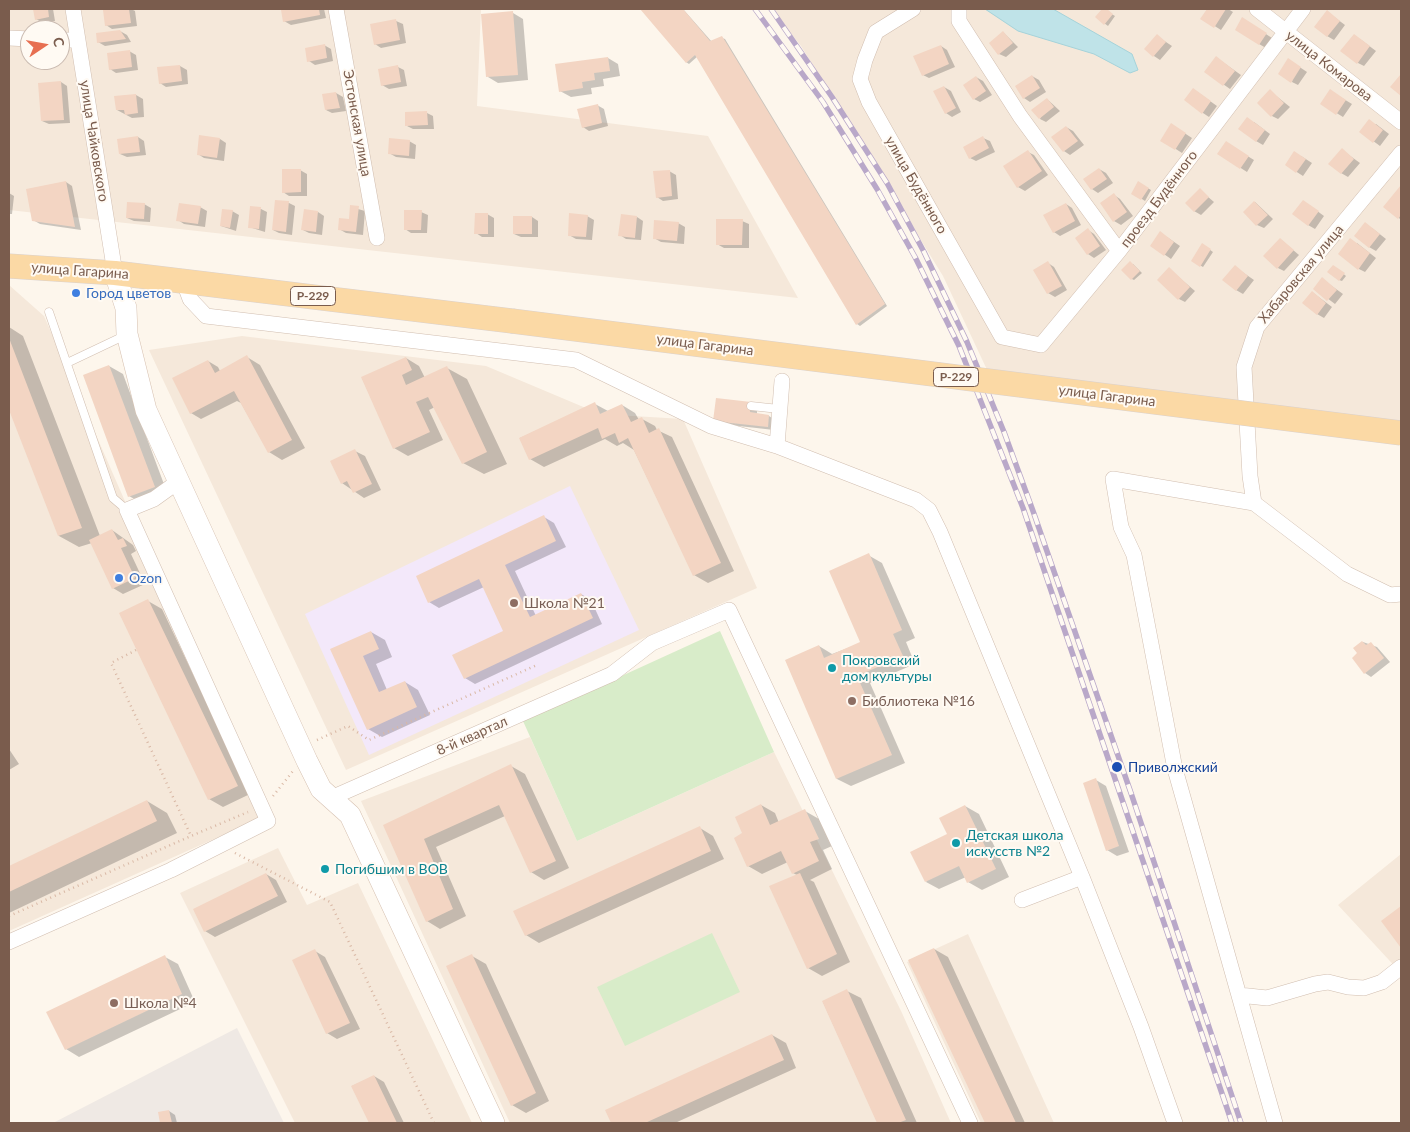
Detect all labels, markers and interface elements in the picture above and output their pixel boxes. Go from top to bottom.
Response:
north arrow [20,20,70,70]
street label: улица Комарова [1282,27,1376,105]
text: С [50,36,68,48]
street label: Эстонская улица [339,68,375,178]
street label: улица Чайковского [76,79,112,203]
street label: улица Будённого [881,133,951,237]
street label: проезд Будённого [1117,147,1201,251]
street label: Хабаровская улица [1255,221,1347,327]
street label: улица Гагарина [31,259,129,283]
place label: Город цветов [86,285,171,301]
road number: Р-229 [290,286,336,306]
marker: Город цветов [70,287,82,299]
street label: улица Гагарина [656,331,754,359]
road number: Р-229 [934,368,978,387]
street label: улица Гагарина [1058,382,1156,410]
place label: Ozon [129,570,162,586]
marker: Ozon [113,572,125,584]
place label: Школа №21 [524,595,605,611]
marker: Школа №21 [508,597,520,609]
place label: Покровский дом культуры [842,652,932,684]
marker: Покровский дом культуры [826,662,838,674]
place label: Библиотека №16 [862,693,975,709]
marker: Библиотека №16 [846,695,858,707]
street label: 8-й квартал [434,713,510,759]
place label: Приволжский [1128,759,1218,775]
marker: Приволжский [1110,760,1124,774]
place label: Детская школа искусств №2 [966,827,1063,860]
marker: Детская школа искусств №2 [950,837,962,849]
place label: Погибшим в ВОВ [335,861,448,877]
marker: Погибшим в ВОВ [319,863,331,875]
place label: Школа №4 [124,995,197,1011]
marker: Школа №4 [108,997,120,1009]

